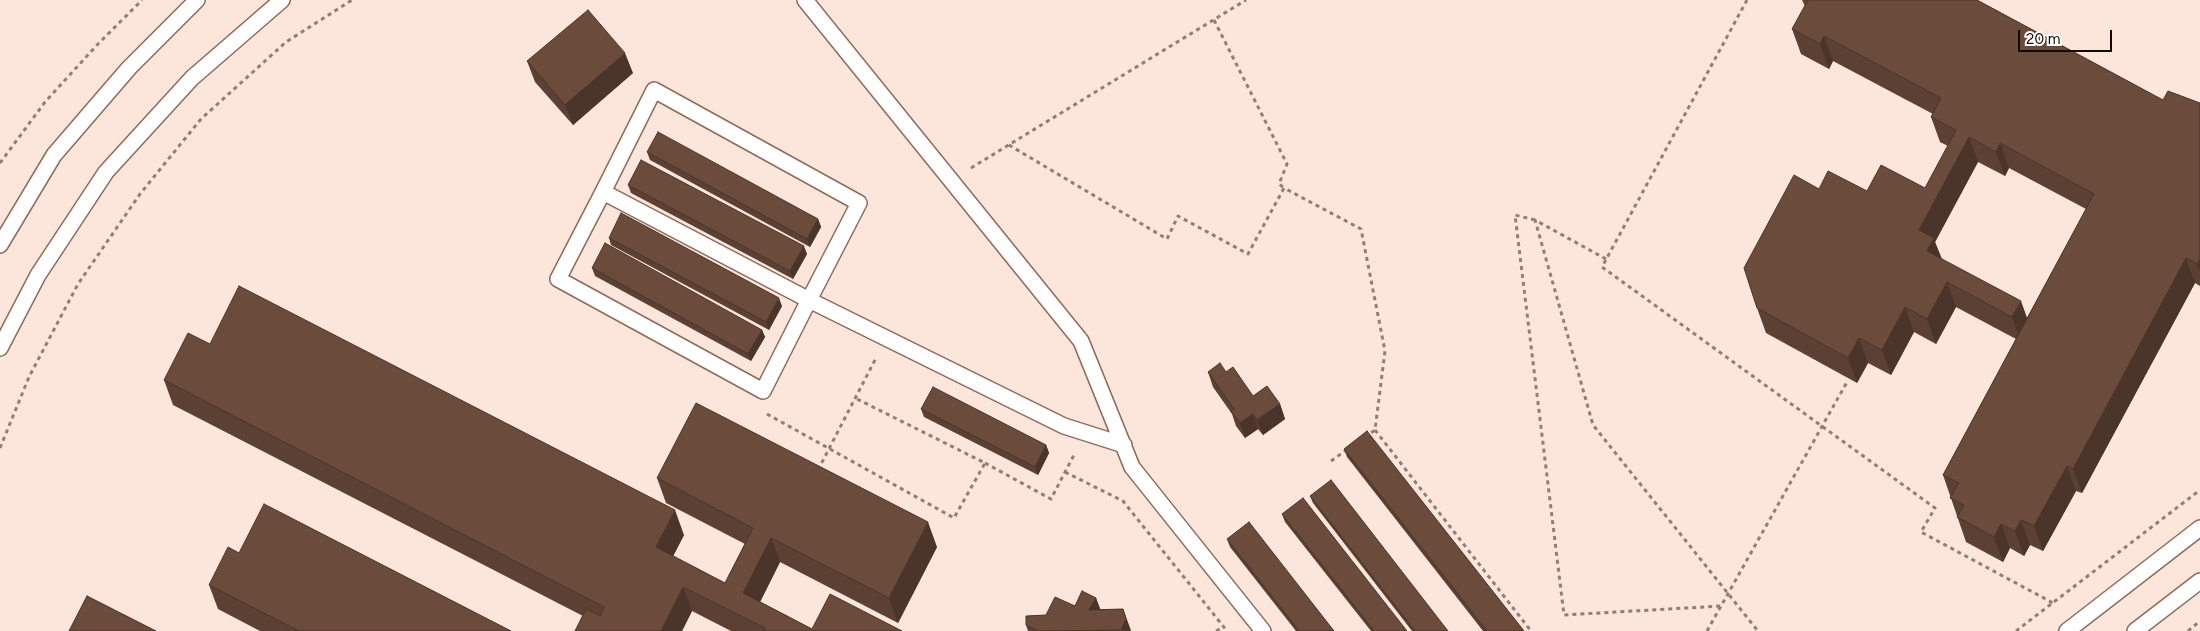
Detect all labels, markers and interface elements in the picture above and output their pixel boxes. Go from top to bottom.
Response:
scale bar [2020,20,2114,52]
text: 20 m [2026,30,2060,48]

